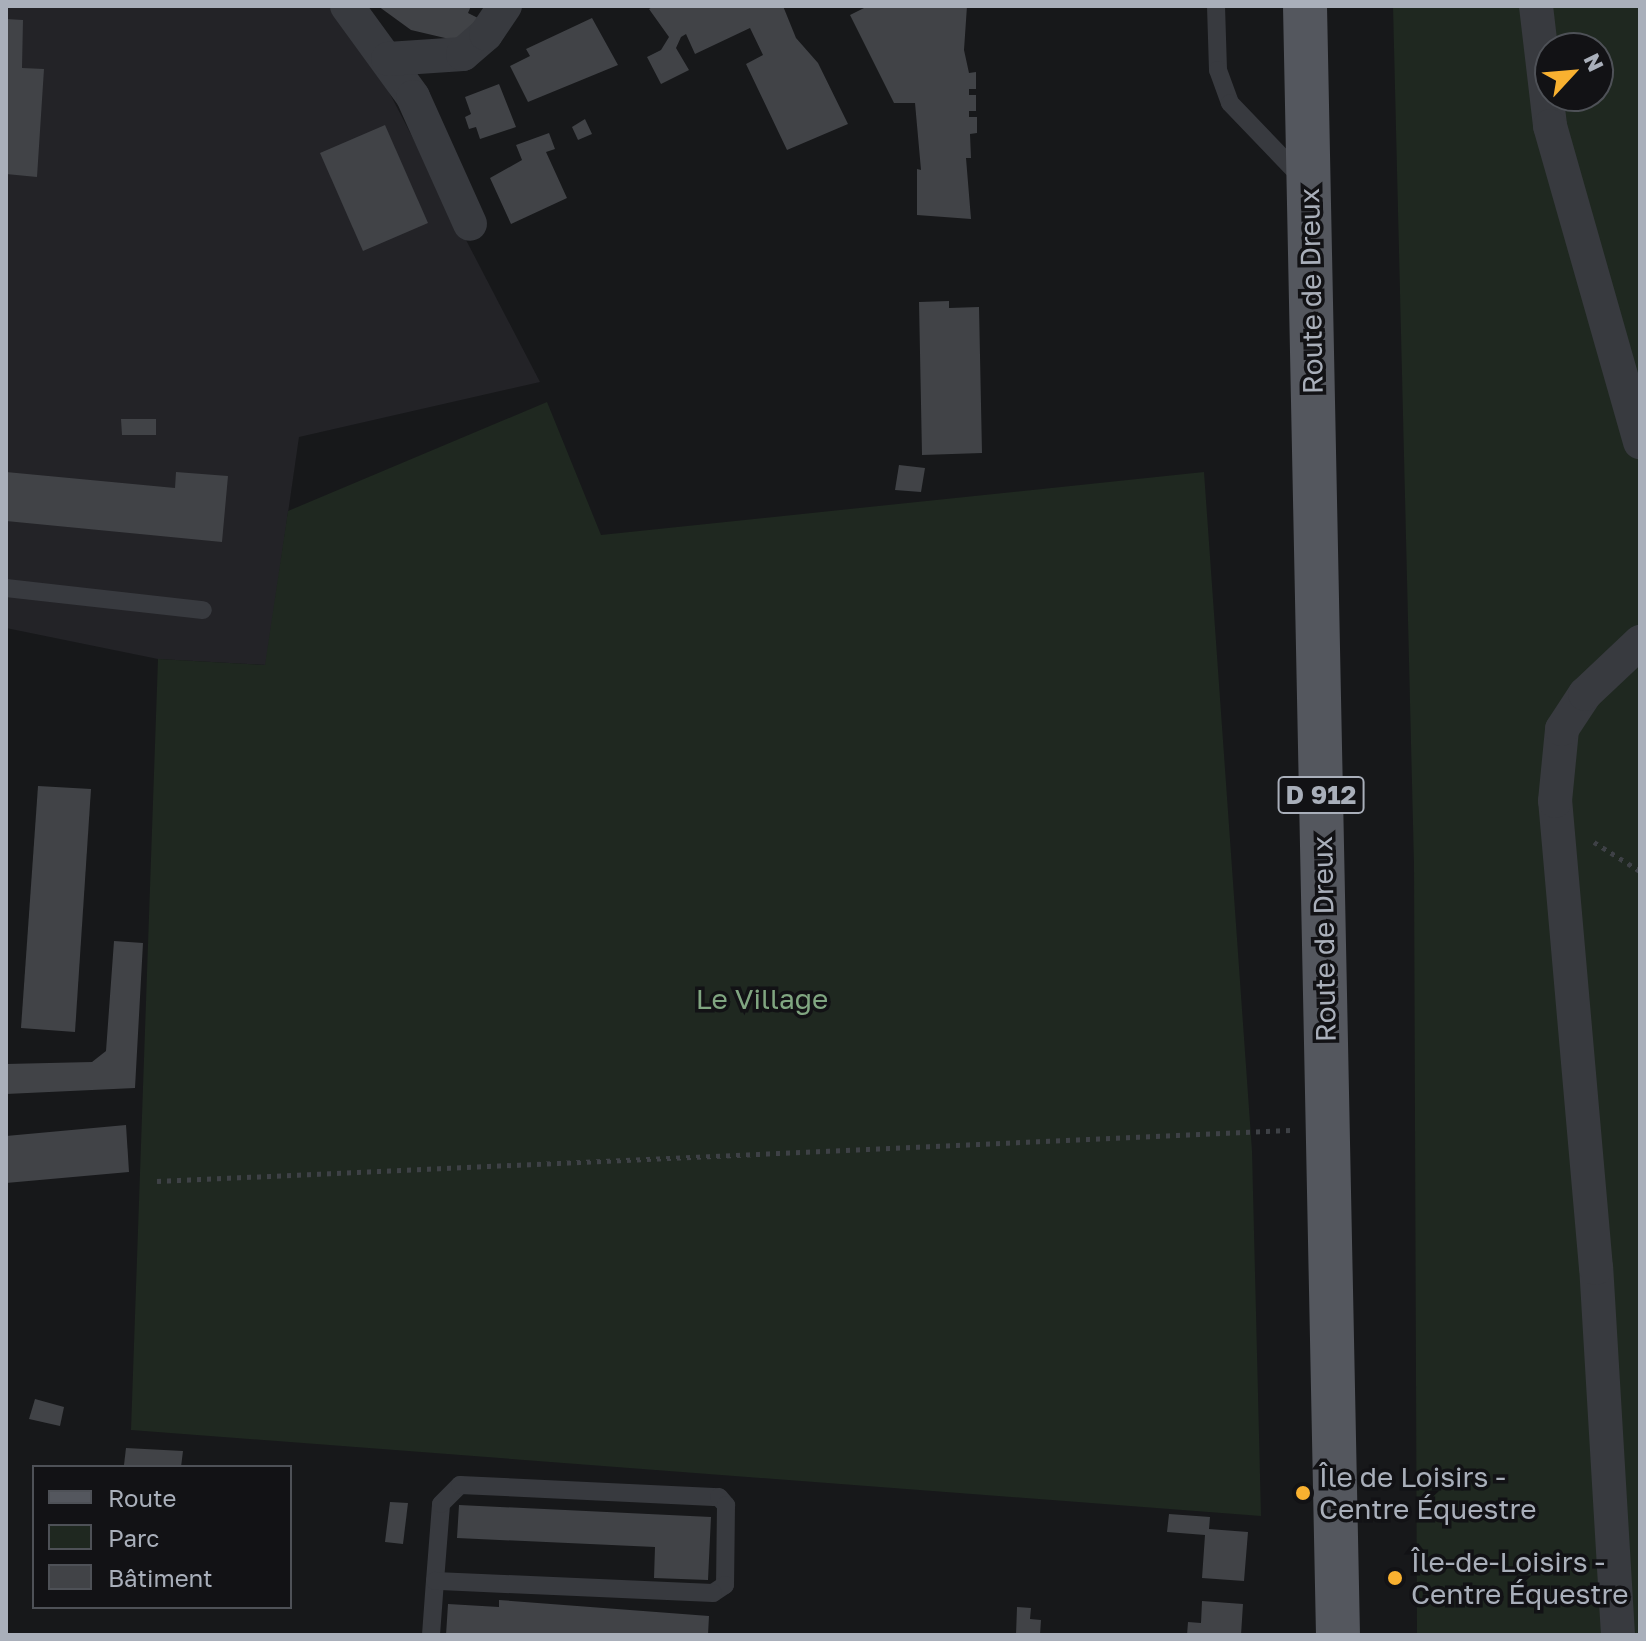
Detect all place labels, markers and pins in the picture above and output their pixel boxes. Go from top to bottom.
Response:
place label: Île de Loisirs - Centre Équestre [1319,1460,1536,1526]
marker: Île de Loisirs - Centre Équestre [1294,1484,1312,1502]
place label: Île-de-Loisirs - Centre Équestre [1411,1545,1628,1611]
marker: Île-de-Loisirs - Centre Équestre [1386,1569,1404,1587]

